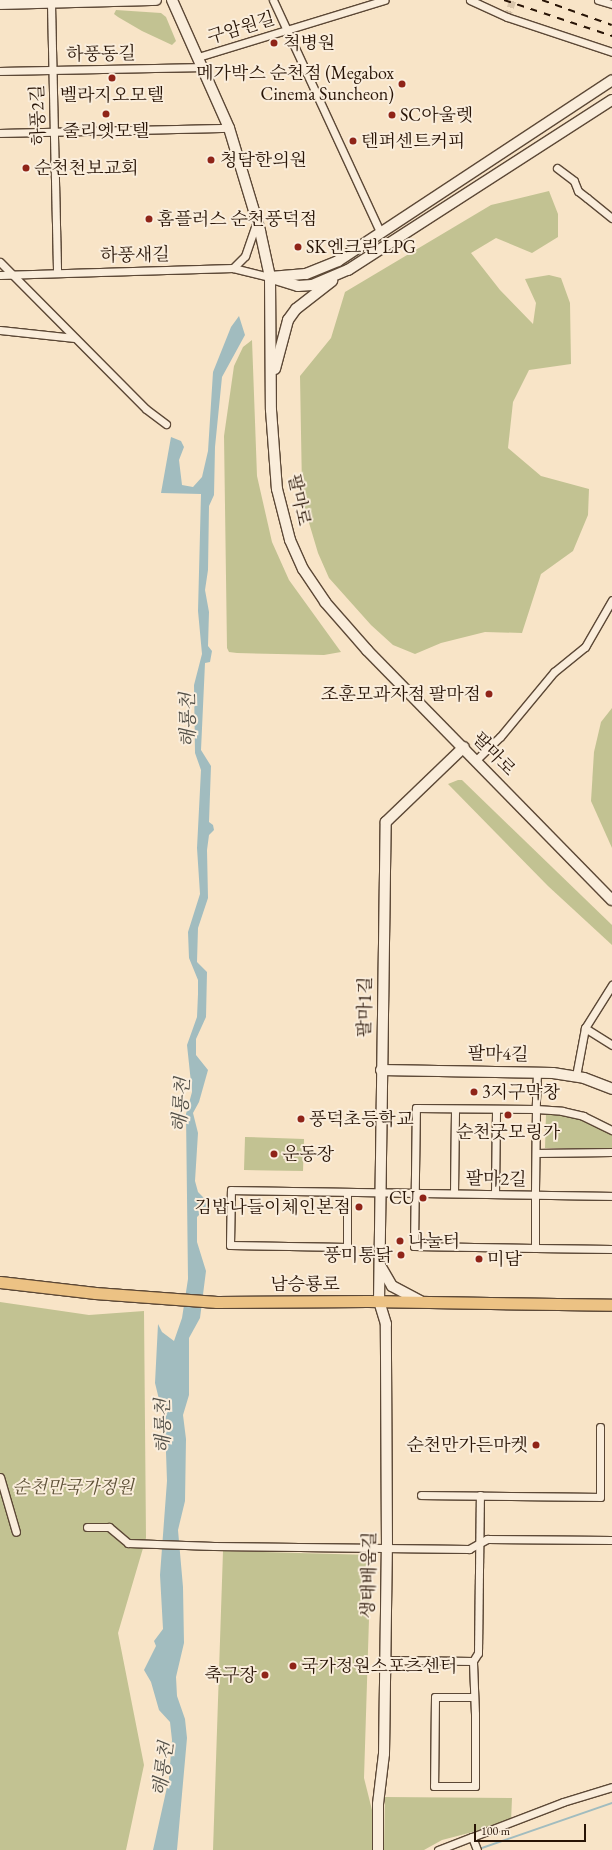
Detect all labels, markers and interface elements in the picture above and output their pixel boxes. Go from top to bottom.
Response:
street label: 구암원길 [205,8,277,48]
place label: 척병원 [283,32,335,54]
marker: 척병원 [268,37,280,49]
street label: 하풍동길 [66,43,136,65]
place label: 메가박스 순천점 (Megabox Cinema Suncheon) [196,63,394,106]
marker: 벨라지오모텔 [107,73,117,83]
marker: 메가박스 순천점 (Megabox Cinema Suncheon) [397,79,407,89]
street label: 하풍2길 [26,84,50,146]
place label: 벨라지오모텔 [60,84,164,106]
place label: SC아울렛 [400,104,473,126]
marker: 줄리엣모텔 [101,109,111,119]
marker: SC아울렛 [387,110,397,120]
place label: 줄리엣모텔 [63,120,149,142]
place label: 텐퍼센트커피 [361,130,465,152]
marker: 텐퍼센트커피 [348,136,358,146]
place label: 청담한의원 [220,149,307,171]
marker: 청담한의원 [205,154,217,166]
place label: 순천천보교회 [34,157,138,179]
marker: 순천천보교회 [21,163,31,173]
place label: 홈플러스 순천풍덕점 [157,208,317,230]
marker: 홈플러스 순천풍덕점 [144,214,154,224]
place label: SK엔크린 LPG [306,236,416,258]
marker: SK엔크린 LPG [293,242,303,252]
street label: 하풍새길 [100,244,170,266]
street label: 팔마로 [283,472,315,528]
place label: 조훈모과자점 팔마점 [321,683,481,705]
marker: 조훈모과자점 팔마점 [484,689,494,699]
water label: 해룡천 [176,692,200,748]
street label: 팔마로 [468,728,520,780]
street label: 팔마1길 [354,976,376,1038]
street label: 팔마4길 [467,1043,529,1065]
water label: 해룡천 [168,1077,194,1133]
place label: 3지구막창 [482,1081,560,1103]
marker: 3지구막창 [469,1087,479,1097]
place label: 풍덕초등학교 [309,1108,413,1130]
marker: 순천굿모링가 [503,1110,513,1120]
marker: 풍덕초등학교 [296,1114,306,1124]
place label: 순천굿모링가 [456,1121,560,1143]
place label: 운동장 [282,1143,334,1165]
marker: 운동장 [269,1149,279,1159]
street label: 팔마2길 [465,1168,527,1190]
place label: CU [389,1187,415,1209]
marker: CU [418,1193,428,1203]
place label: 김밥나들이체인본점 [195,1196,351,1218]
marker: 김밥나들이체인본점 [354,1202,364,1212]
place label: 나눌터 [408,1230,460,1252]
marker: 나눌터 [395,1236,405,1246]
place label: 풍미통닭 [323,1244,393,1266]
place label: 미담 [487,1248,522,1270]
marker: 풍미통닭 [396,1250,406,1260]
marker: 미담 [474,1254,484,1264]
street label: 남승룡로 [270,1273,340,1295]
water label: 해룡천 [151,1398,175,1454]
place label: 순천만가든마켓 [406,1434,528,1456]
marker: 순천만가든마켓 [531,1440,541,1450]
park label: 순천만국가정원 [12,1476,134,1498]
street label: 생태배움길 [357,1531,381,1619]
place label: 국가정원스포츠센터 [301,1655,457,1677]
marker: 국가정원스포츠센터 [288,1661,298,1671]
place label: 축구장 [205,1664,257,1686]
marker: 축구장 [260,1670,270,1680]
water label: 해룡천 [148,1740,178,1798]
scale bar [476,1816,588,1842]
text: 100 m [481,1823,510,1839]

